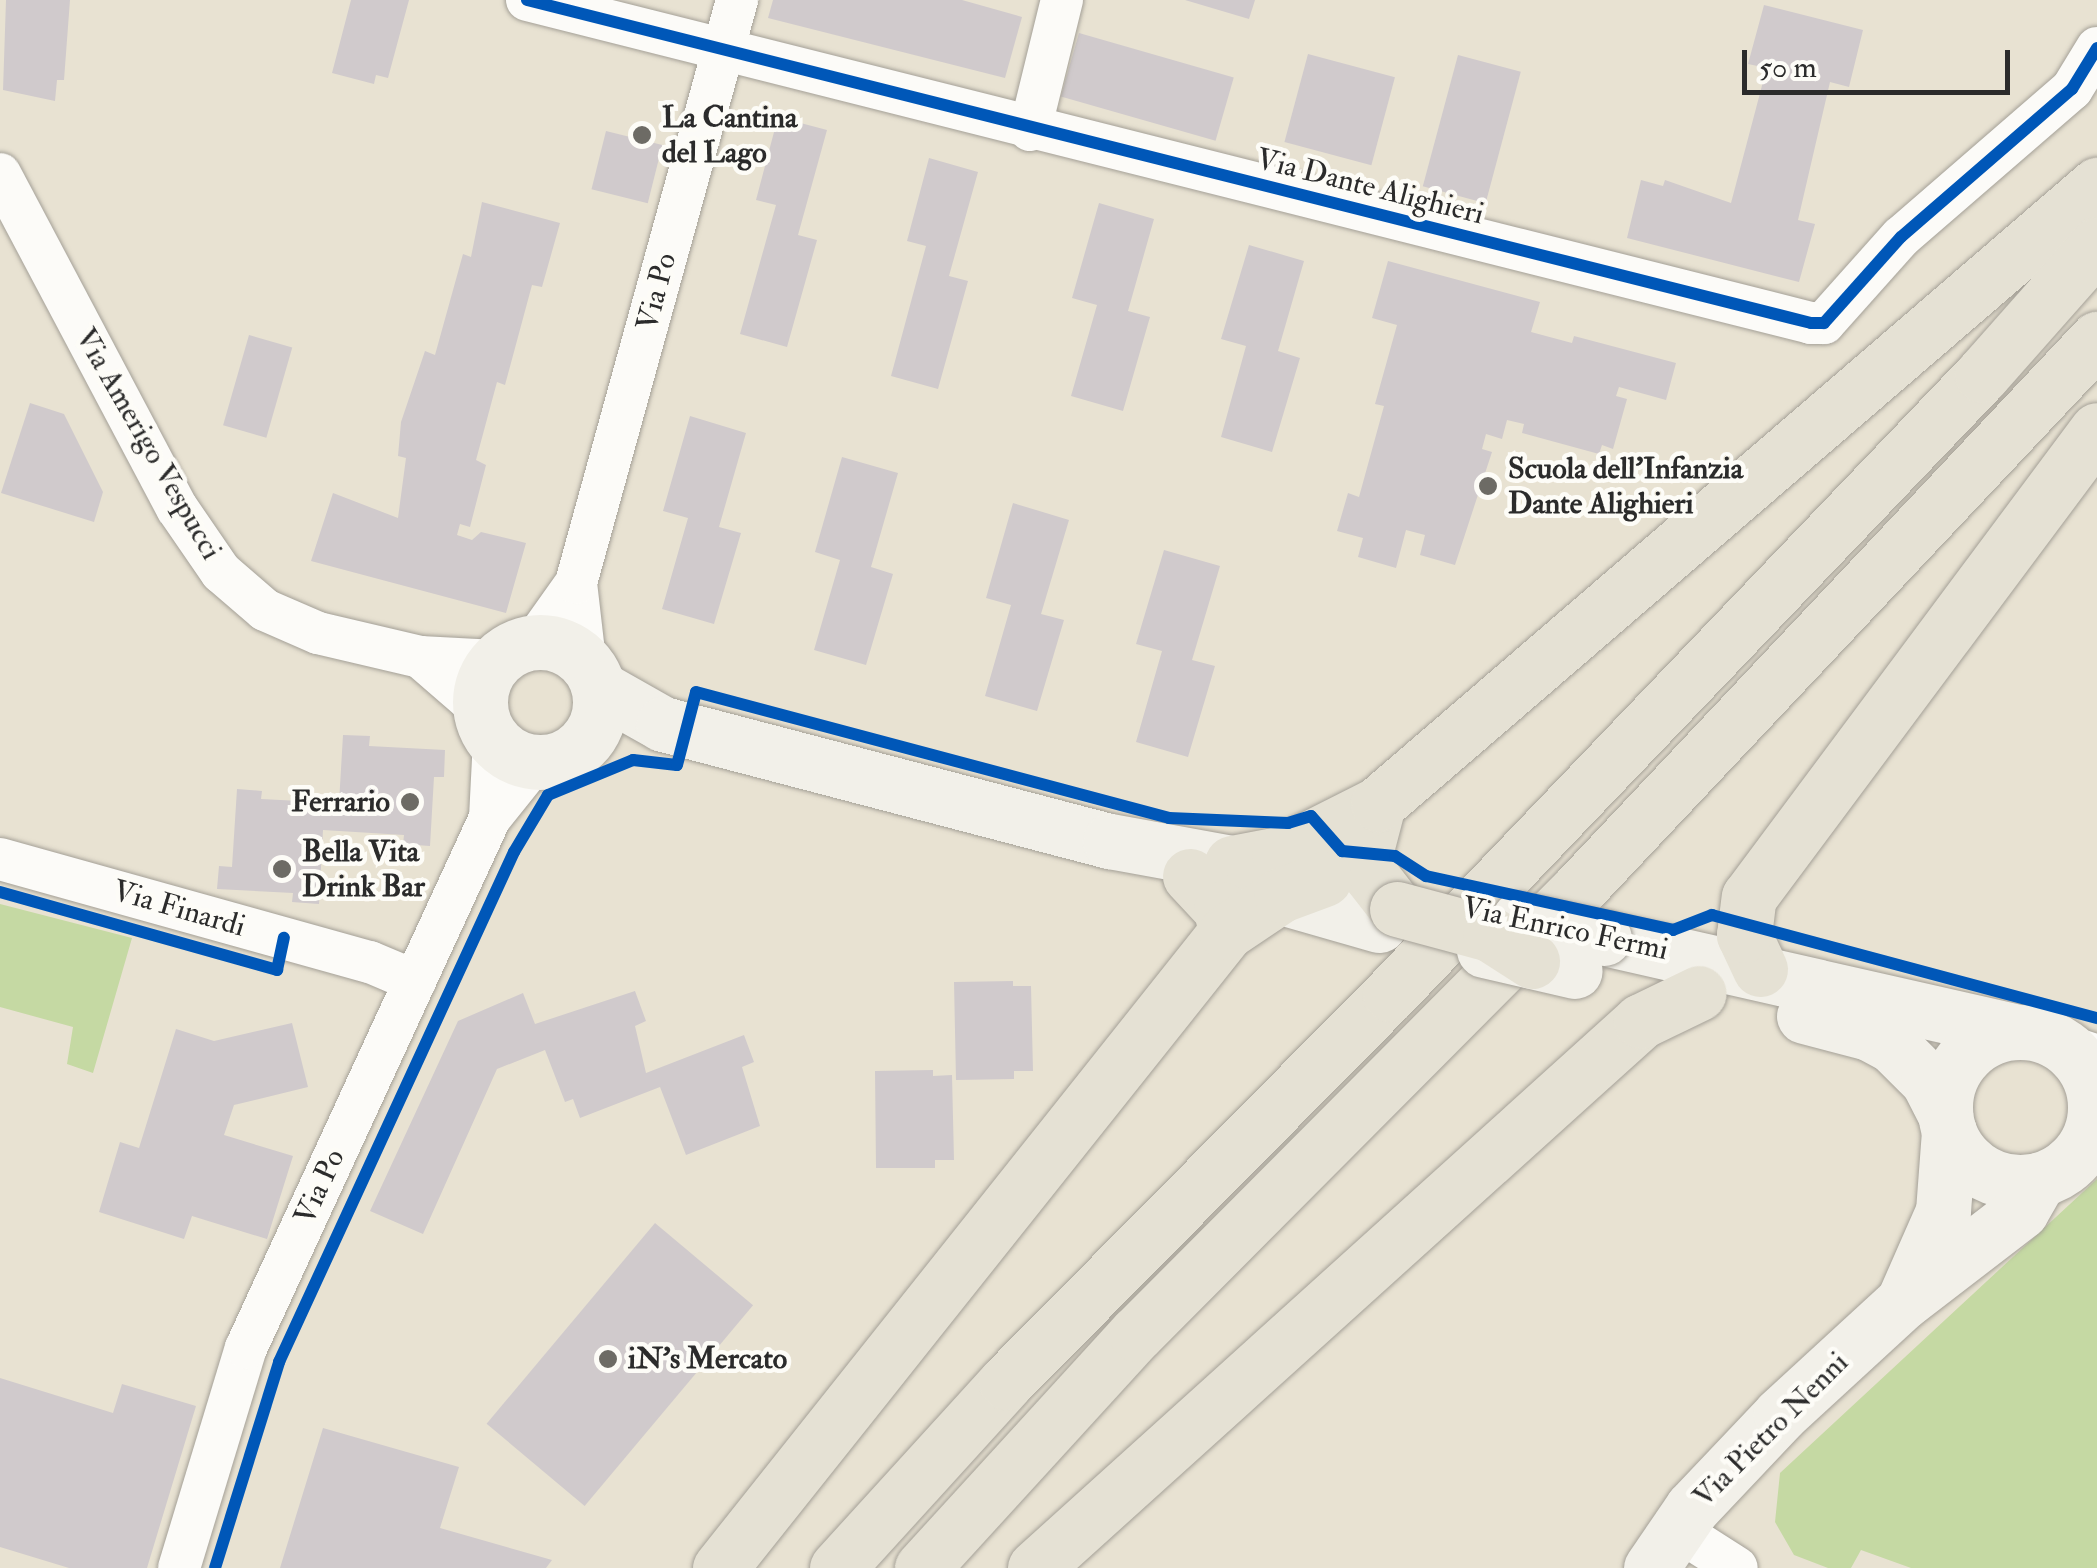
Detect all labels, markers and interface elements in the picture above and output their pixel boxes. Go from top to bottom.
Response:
scale bar [1747,30,2014,92]
text: 50 m [1759,49,1817,86]
place label: La Cantina del Lago [662,100,797,170]
marker: La Cantina del Lago [631,124,653,146]
street label: Via Dante Alighieri [1253,141,1487,233]
street label: Via Po [629,249,685,335]
street label: Via Amerigo Vespucci [67,322,229,566]
place label: Scuola dell'Infanzia Dante Alighieri [1508,451,1743,522]
marker: Scuola dell'Infanzia Dante Alighieri [1477,475,1499,497]
place label: Ferrario [291,784,390,820]
marker: Ferrario [399,791,421,813]
place label: Bella Vita Drink Bar [302,834,425,904]
marker: Bella Vita Drink Bar [271,858,293,880]
street label: Via Finardi [109,873,249,945]
street label: Via Enrico Fermi [1459,890,1671,968]
street label: Via Po [287,1144,353,1230]
place label: iN's Mercato [628,1341,787,1377]
street label: Via Pietro Nenni [1686,1345,1856,1515]
marker: iN's Mercato [597,1348,619,1370]

